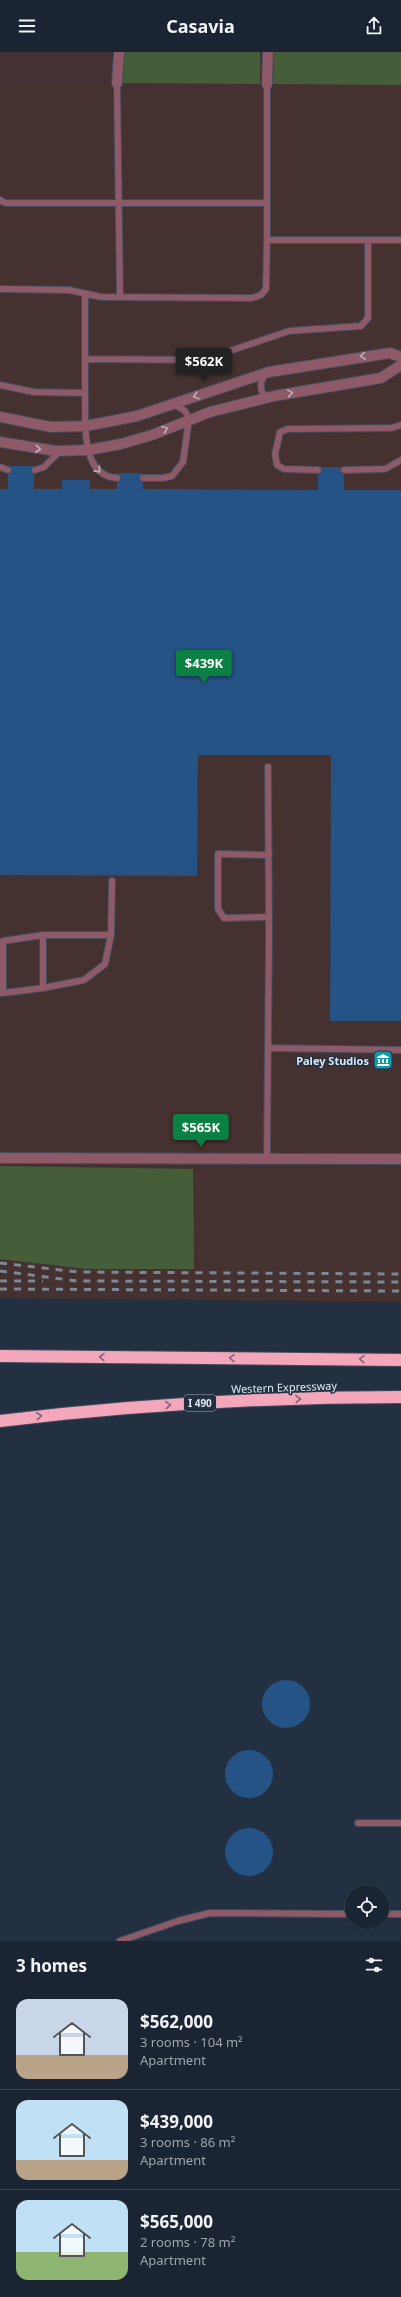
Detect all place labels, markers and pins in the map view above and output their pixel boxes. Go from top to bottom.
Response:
pin: $562K [176,348,232,382]
pin: $439K [176,650,232,684]
museum icon: Paley Studios [372,1049,394,1071]
place label: Paley Studios [296,1053,369,1068]
pin: $565K [173,1114,229,1148]

